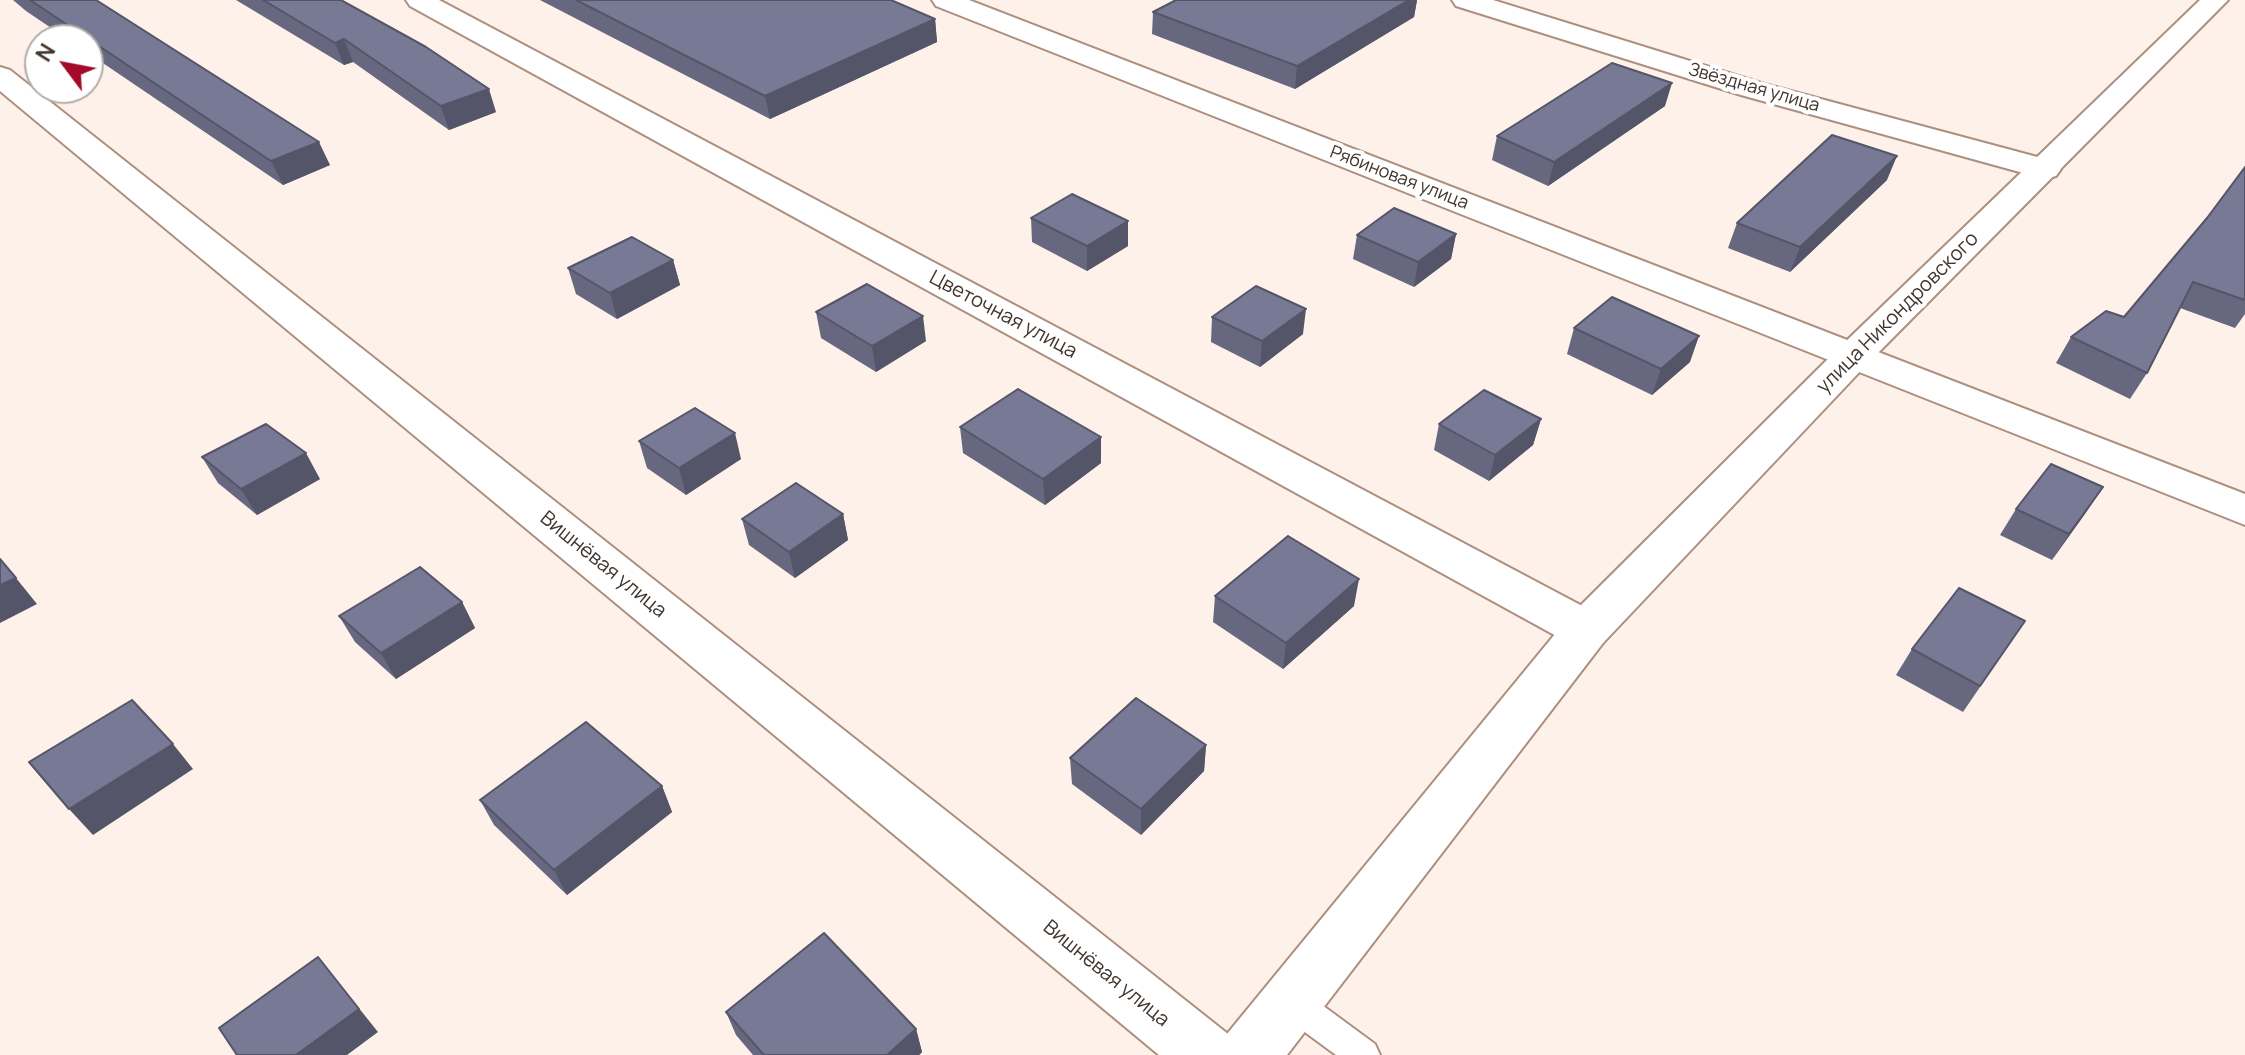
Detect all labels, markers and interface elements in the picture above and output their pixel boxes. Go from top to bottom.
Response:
north arrow [24,24,104,104]
text: N [28,38,62,67]
street label: Звёздная улица [1686,59,1822,117]
street label: Рябиновая улица [1327,142,1471,214]
street label: улица Никондровского [1812,227,1984,399]
street label: Цветочная улица [925,266,1081,364]
street label: Вишнёвая улица [535,507,671,623]
street label: Вишнёвая улица [1038,916,1174,1032]

